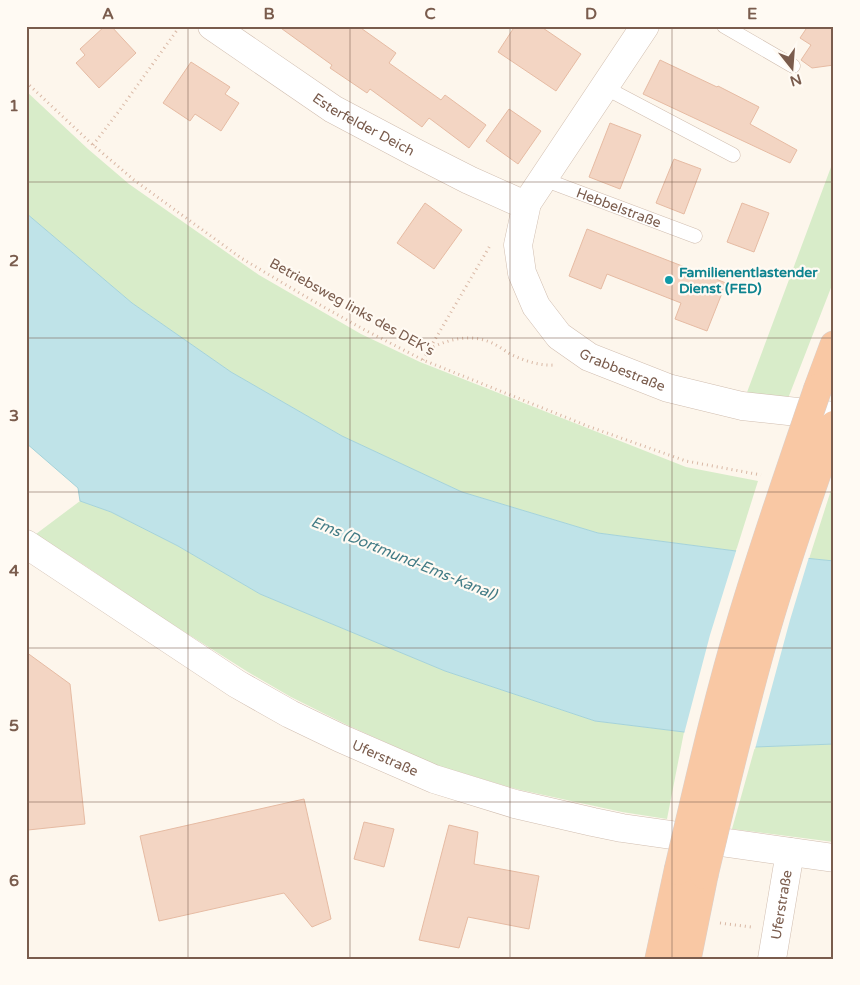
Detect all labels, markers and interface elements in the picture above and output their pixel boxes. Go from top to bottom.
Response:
text: A [102,4,114,24]
text: B [263,4,275,24]
text: C [424,4,436,24]
text: D [585,4,597,24]
text: E [747,4,757,24]
north arrow [768,42,818,92]
text: N [788,70,804,90]
street label: Esterfelder Deich [309,89,418,159]
text: 1 [9,96,19,116]
street label: Hebbelstraße [574,184,664,231]
text: 2 [9,251,19,271]
street label: Betriebsweg links des DEK's [267,255,438,360]
place label: Familienentlastender Dienst (FED) [679,264,818,297]
marker: Familienentlastender Dienst (FED) [663,274,675,286]
street label: Grabbestraße [576,344,668,395]
text: 3 [9,406,19,426]
water label: Ems (Dortmund-Ems-Kanal) [309,512,501,604]
text: 4 [9,561,19,581]
text: 5 [9,716,19,736]
street label: Uferstraße [350,736,421,780]
street label: Uferstraße [767,869,795,941]
text: 6 [9,871,19,891]

